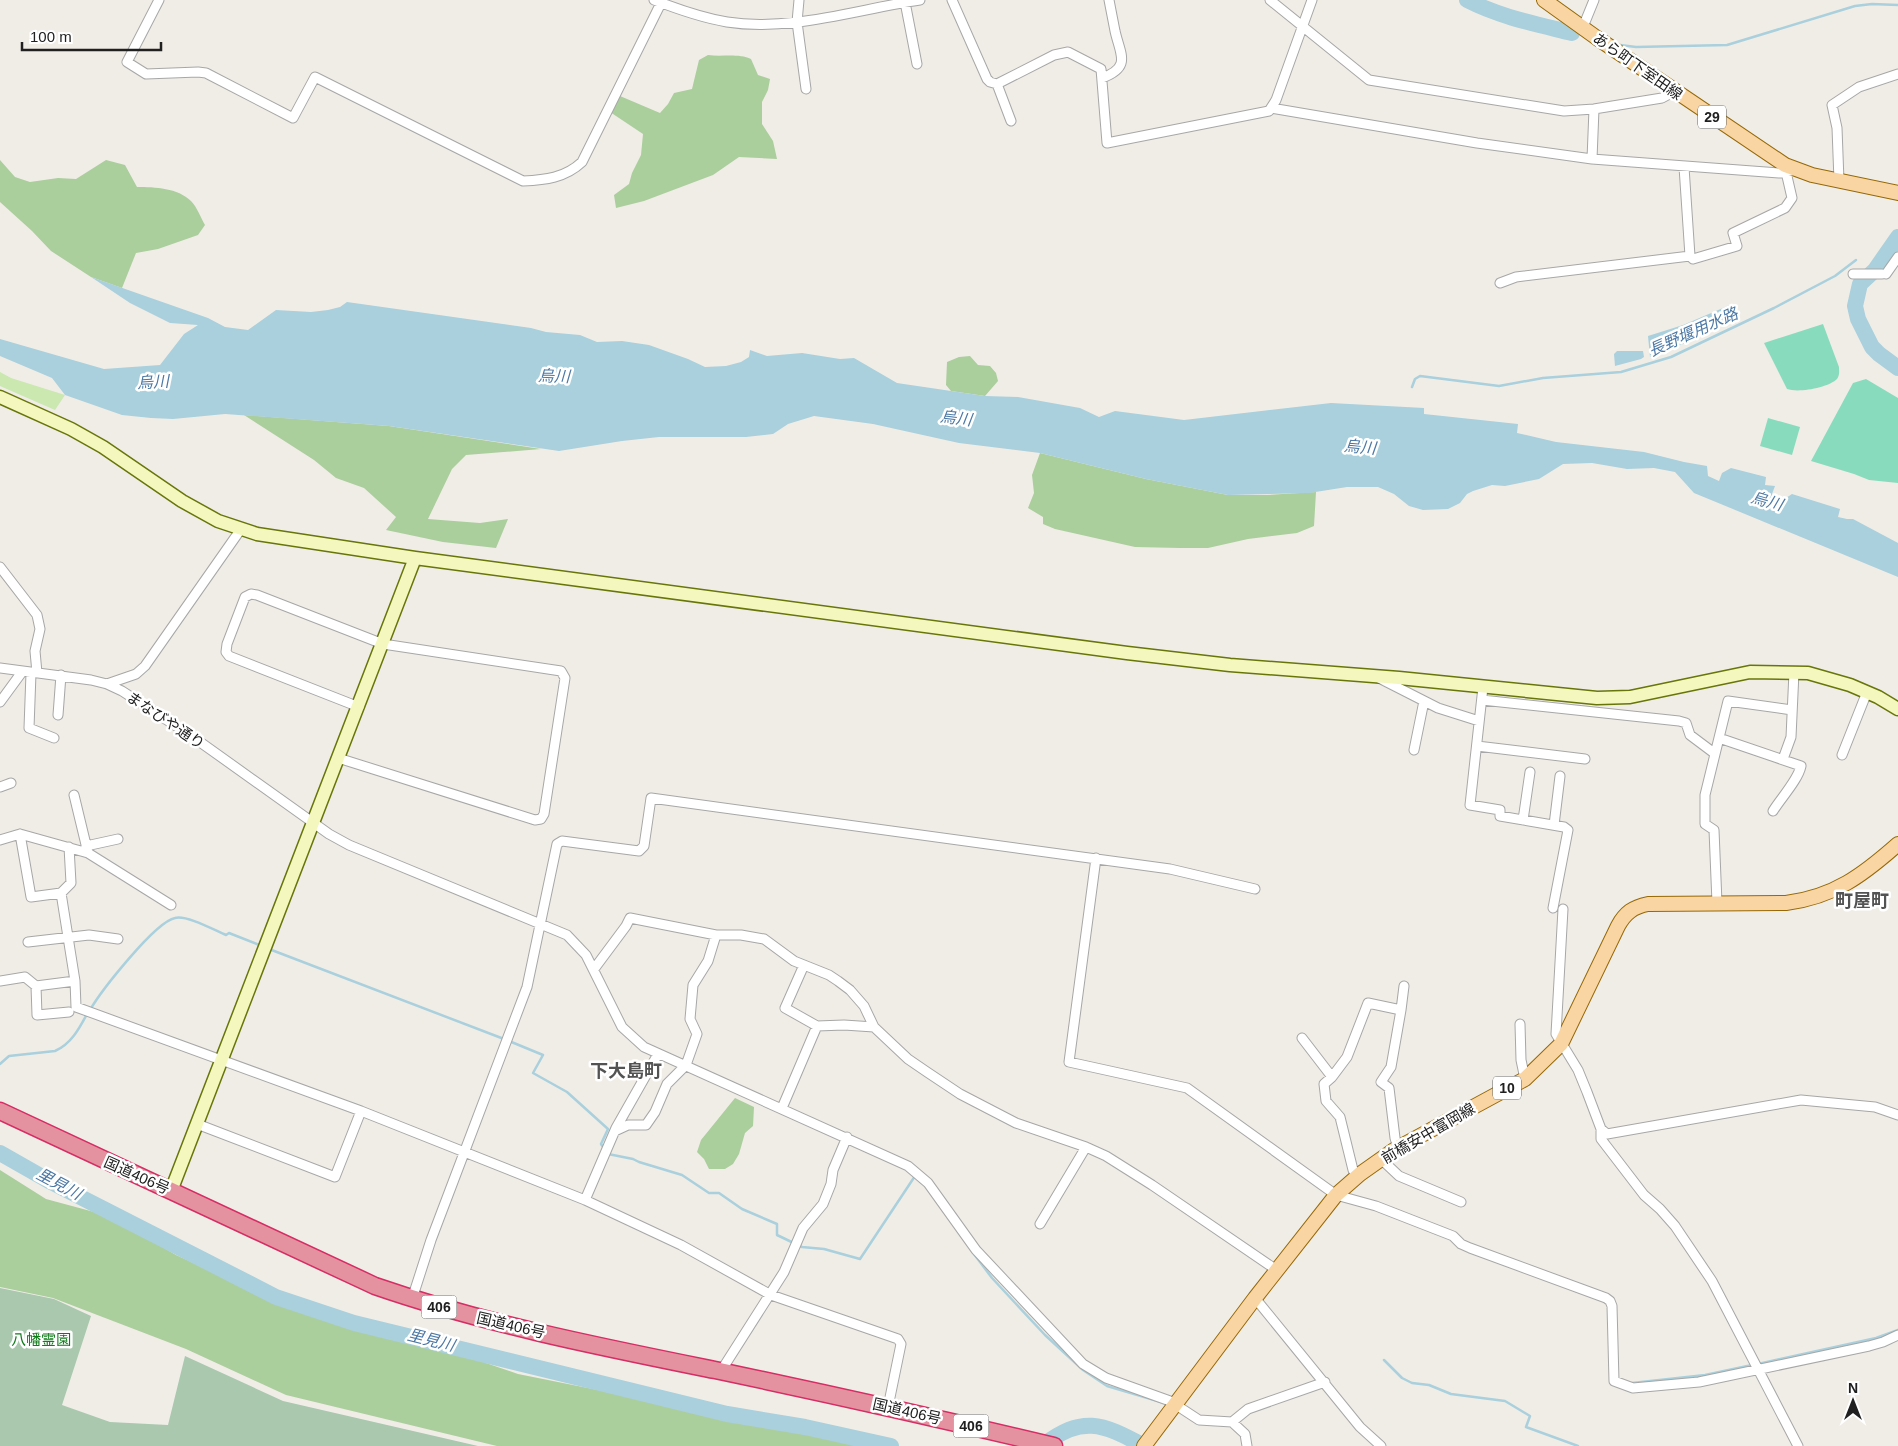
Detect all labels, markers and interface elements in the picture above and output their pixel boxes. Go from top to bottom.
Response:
scale bar [22,20,161,52]
text: 100 m [30,28,72,45]
street label: あら町下室田線 [1590,29,1686,103]
road number: 29 [1698,105,1726,128]
water label: 長野堰用水路 [1646,304,1742,359]
water label: 烏川 [538,367,572,385]
water label: 烏川 [137,373,171,391]
water label: 烏川 [939,408,975,429]
water label: 烏川 [1343,437,1379,457]
water label: 烏川 [1749,488,1787,514]
street label: まなびや通り [124,688,208,752]
district label: 町屋町 [1835,891,1889,911]
district label: 下大島町 [590,1061,662,1081]
road number: 10 [1493,1076,1521,1100]
street label: 前橋安中富岡線 [1378,1099,1478,1167]
street label: 国道406号 [102,1153,172,1197]
water label: 里見川 [34,1165,86,1204]
road number: 406 [422,1295,456,1318]
street label: 国道406号 [475,1309,547,1341]
water label: 里見川 [406,1326,458,1355]
park label: 八幡霊園 [11,1331,71,1348]
north arrow [1828,1376,1878,1426]
text: N [1848,1380,1858,1396]
street label: 国道406号 [871,1395,943,1427]
road number: 406 [954,1414,988,1438]

